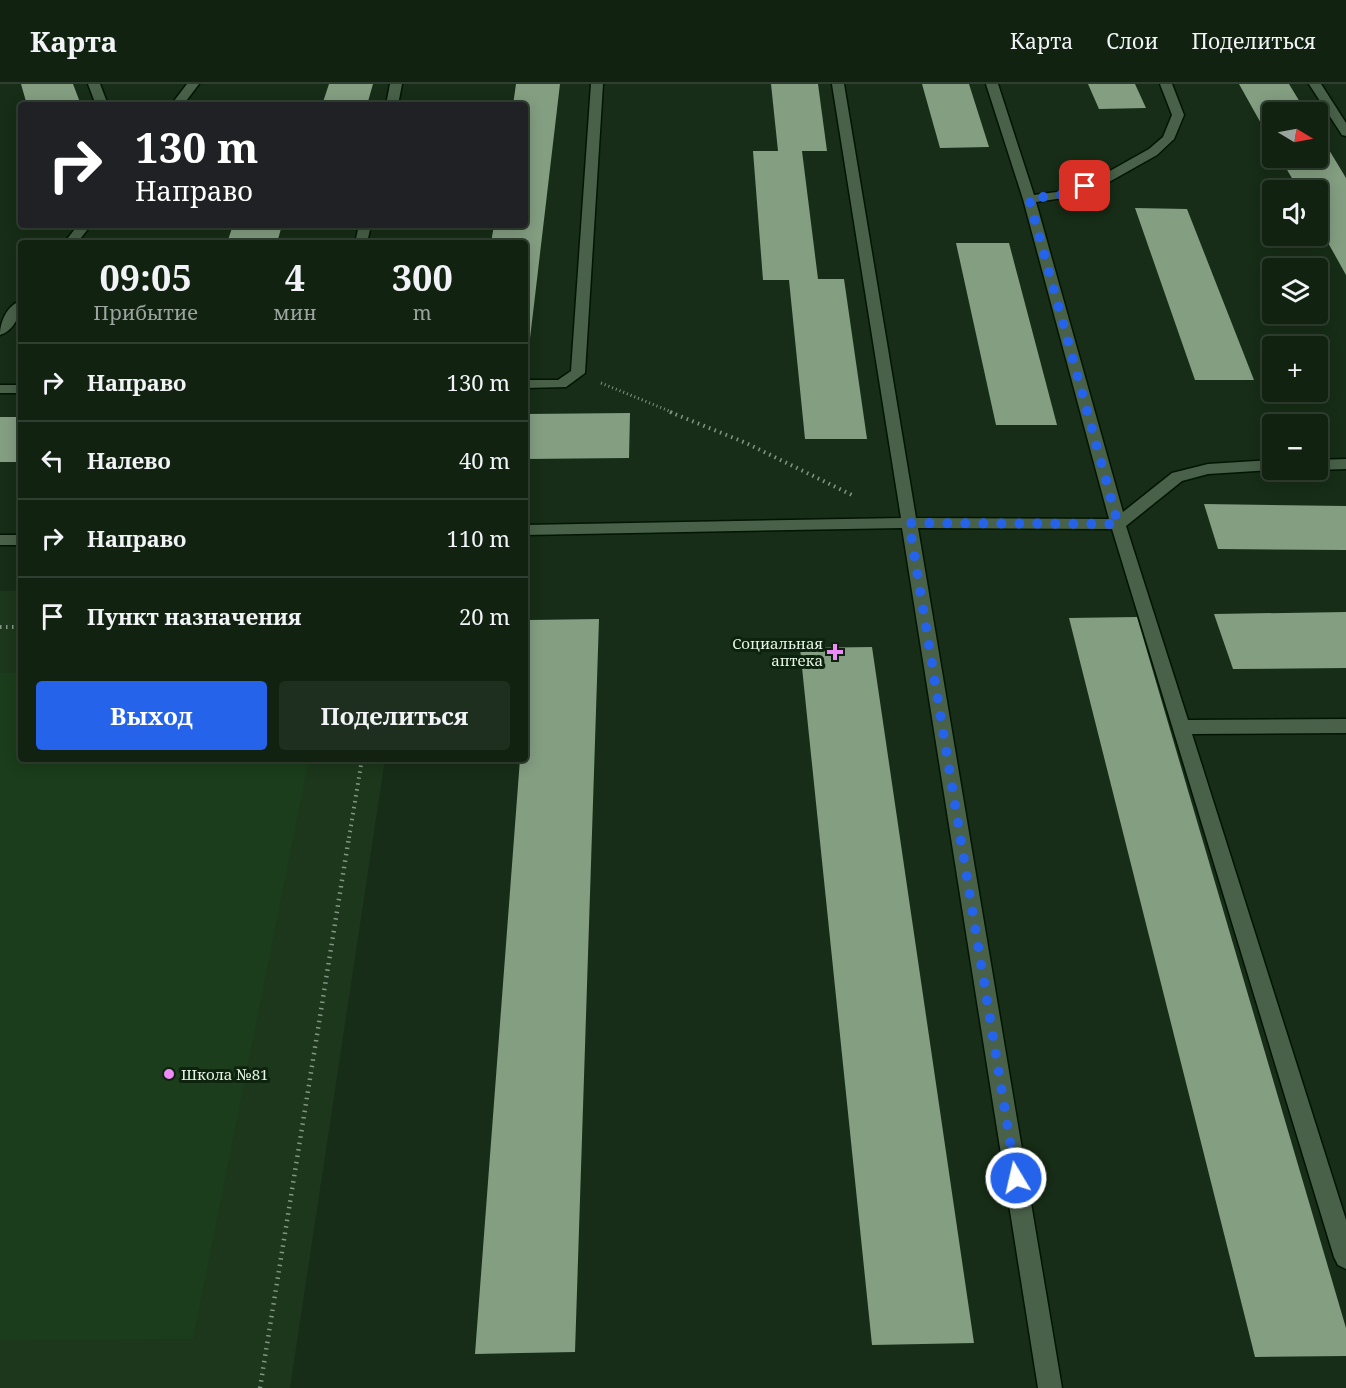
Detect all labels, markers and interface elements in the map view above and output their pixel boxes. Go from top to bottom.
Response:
text: Карта [30,22,117,60]
text: Карта [1010,27,1073,55]
text: Слои [1106,27,1158,55]
text: Поделиться [1191,27,1316,55]
north arrow [1262,102,1328,168]
map controls [1262,102,1328,480]
text: 130 m [135,118,259,175]
icon: right [36,126,114,204]
pin [1059,160,1110,211]
icon: arrive [1068,169,1101,202]
text: Направо [135,172,253,209]
button: sound [1262,180,1328,246]
text: 09:05 [99,253,192,302]
text: 4 [285,253,305,302]
text: 300 [392,253,453,302]
button: layers [1262,258,1328,324]
text: Прибытие [93,299,198,326]
text: мин [273,299,317,326]
text: m [413,299,432,326]
button: + [1262,336,1328,402]
icon: right [36,366,69,399]
text: Направо [87,367,186,397]
text: 130 m [447,367,510,397]
button: − [1262,414,1328,480]
icon: left [36,444,69,477]
text: Налево [87,445,171,475]
text: 40 m [459,445,510,475]
icon: right [36,522,69,555]
text: Направо [87,523,186,553]
text: 110 m [447,523,510,553]
icon: arrive [36,600,69,633]
text: Пункт назначения [87,601,301,631]
text: 20 m [459,601,510,631]
place label: Социальная аптека [732,633,823,670]
marker: Социальная аптека [828,645,842,659]
button: Выход [36,681,267,750]
button: Поделиться [279,681,510,750]
place label: Школа №81 [181,1064,268,1084]
marker: Школа №81 [162,1067,176,1081]
position arrow [984,1146,1048,1210]

